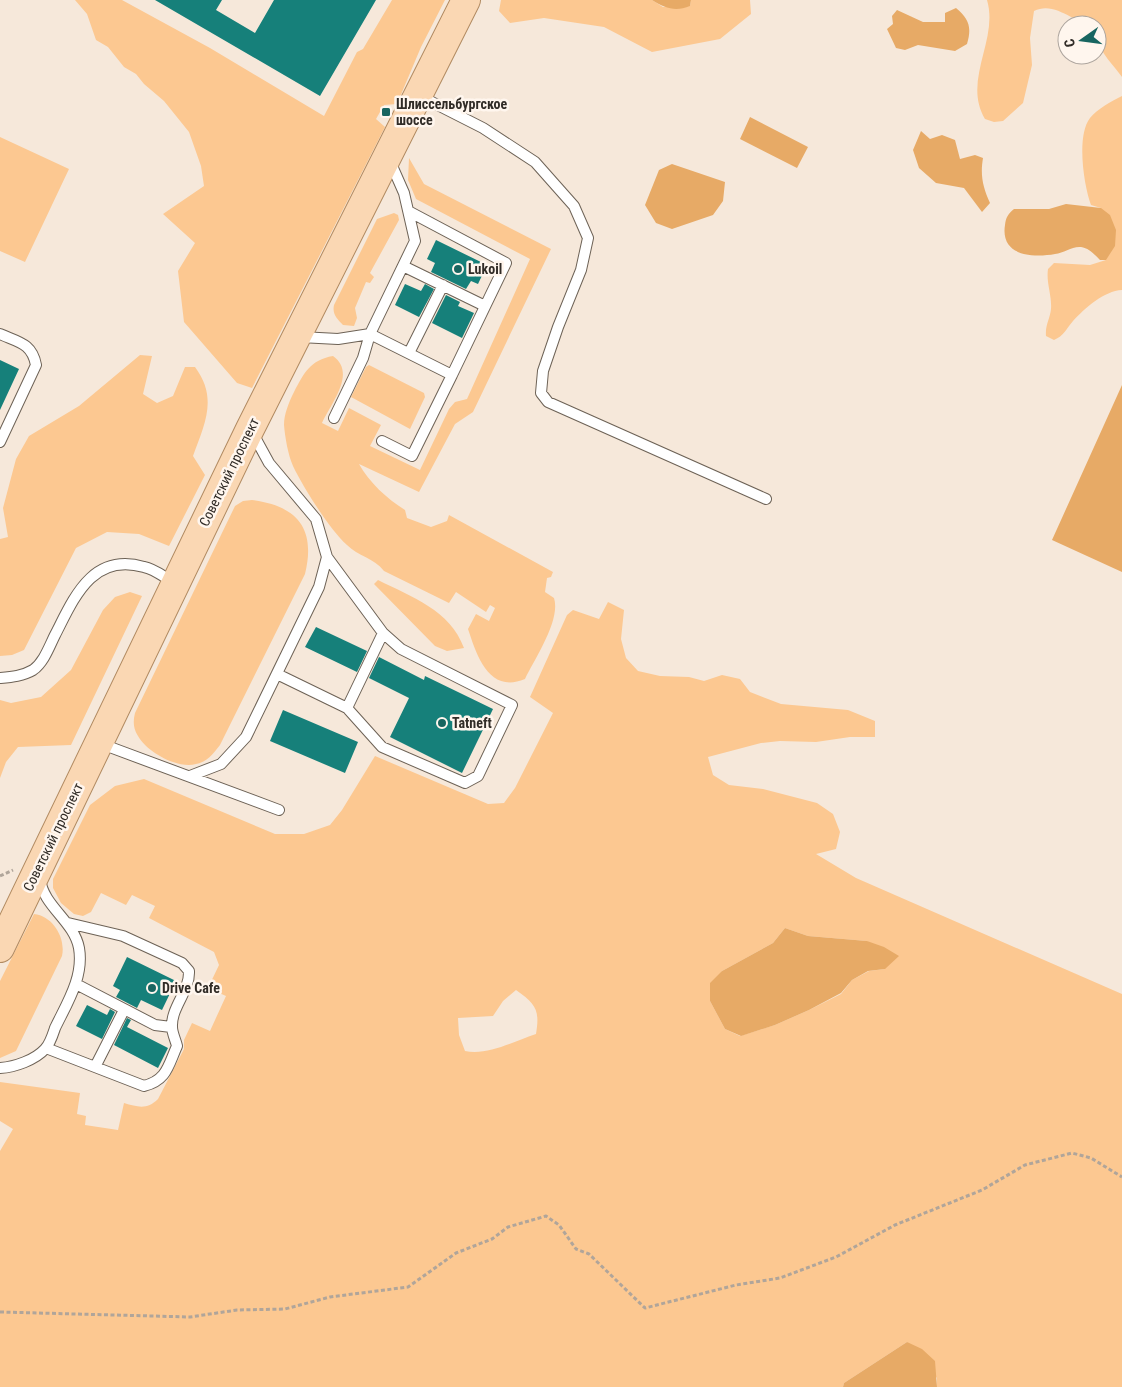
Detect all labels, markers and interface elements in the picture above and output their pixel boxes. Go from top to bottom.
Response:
north arrow [1057,15,1107,65]
text: С [1061,37,1078,49]
place label: Шлиссельбургское шоссе [396,96,508,128]
marker: Шлиссельбургское шоссе [380,106,392,118]
place label: Lukoil [468,261,502,277]
marker: Lukoil [452,263,464,275]
street label: Советский проспект [196,415,262,529]
place label: Tatneft [452,715,492,731]
marker: Tatneft [436,717,448,729]
street label: Советский проспект [20,780,86,894]
place label: Drive Cafe [162,980,220,996]
marker: Drive Cafe [146,982,158,994]

